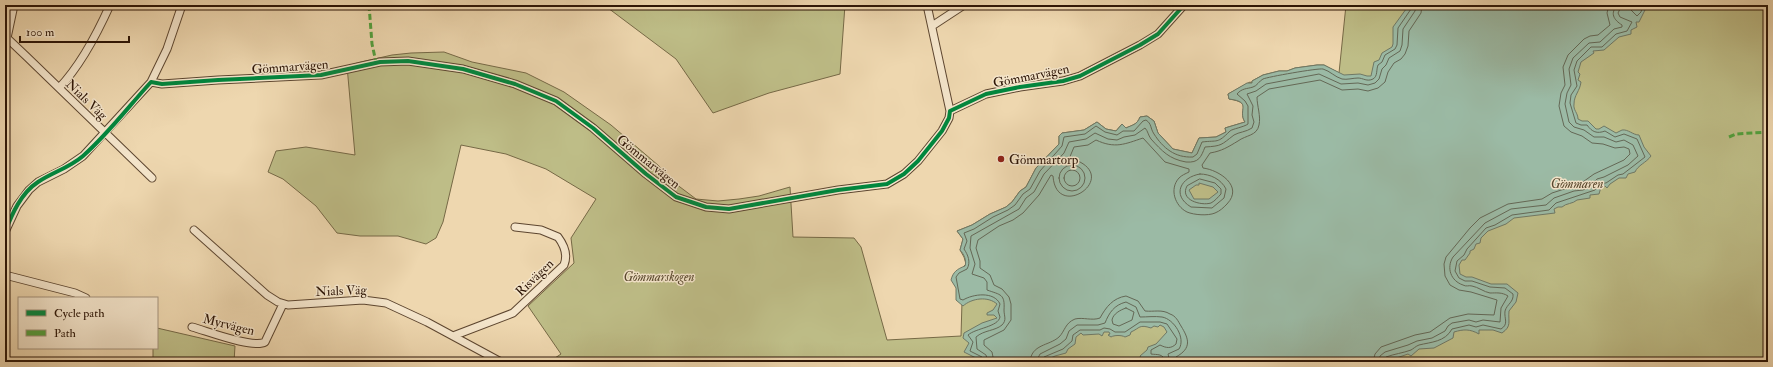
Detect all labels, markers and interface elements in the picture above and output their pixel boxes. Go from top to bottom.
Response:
scale bar [20,18,129,44]
text: 100 m [26,25,55,40]
street label: Gömmarvägen [251,56,329,78]
street label: Gömmarvägen [992,61,1071,91]
street label: Nials Väg [62,76,111,124]
street label: Gömmarvägen [613,131,684,192]
place label: Gömmartorp [1009,152,1079,169]
marker: Gömmartorp [996,154,1006,164]
park label: Gömmaren [1551,176,1603,192]
street label: Risvägen [512,256,557,300]
park label: Gömmarskogen [623,269,695,285]
street label: Nials Väg [315,282,368,300]
legend [18,297,158,349]
text: Cycle path [54,306,105,321]
street label: Myrvägen [201,311,256,340]
text: Path [54,326,77,341]

